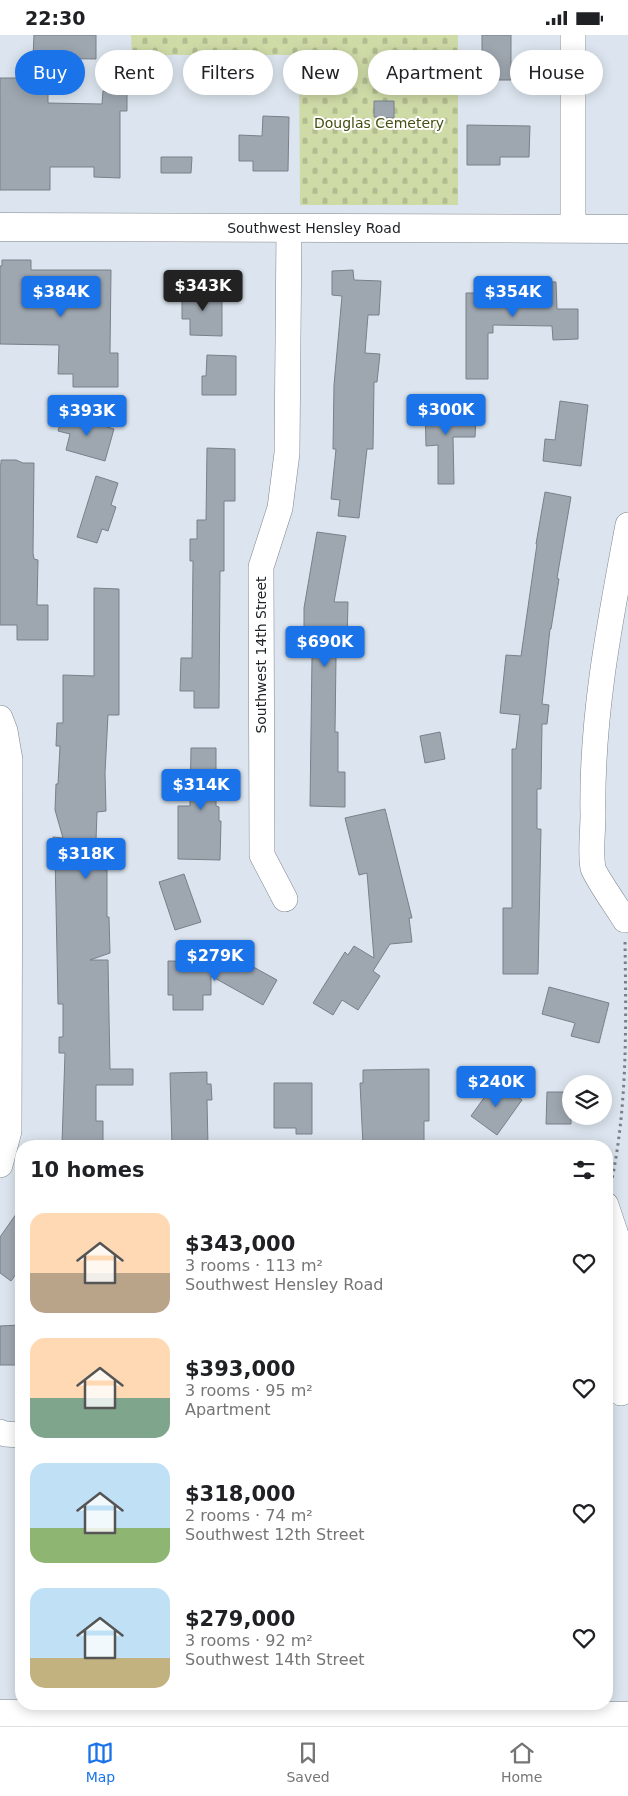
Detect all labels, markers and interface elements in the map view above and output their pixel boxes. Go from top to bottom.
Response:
text: 22:30 [25,7,85,29]
chip: Buy [15,50,85,95]
chip: Rent [95,50,173,95]
chip: Filters [183,50,273,95]
chip: New [283,50,358,95]
chip: Apartment [368,50,500,95]
chip: House [510,50,603,95]
park label: Douglas Cemetery [314,115,444,131]
street label: Southwest Hensley Road [227,220,401,236]
pin: $343K [168,269,238,312]
pin: $384K [26,275,96,318]
pin: $354K [478,275,548,318]
text: $343K [175,276,231,295]
text: $384K [33,282,89,301]
text: $354K [485,282,541,301]
pin: $300K [411,393,481,436]
pin: $393K [52,395,122,437]
text: $300K [418,400,474,419]
text: $393K [59,401,115,420]
street label: Southwest 14th Street [253,576,269,734]
pin: $690K [290,625,360,668]
text: $690K [297,632,353,651]
pin: $314K [166,769,236,811]
text: $314K [173,775,229,794]
pin: $318K [51,837,121,880]
text: $318K [58,844,114,863]
pin: $279K [180,939,250,982]
text: $279K [187,946,243,965]
pin: $240K [461,1065,531,1108]
text: $240K [468,1072,524,1091]
map controls [562,1075,612,1125]
button: layers [562,1075,612,1125]
icon: filters [570,1156,598,1184]
text: 10 homes [30,1158,145,1182]
text: $343,000 [185,1232,295,1256]
icon: home [70,1233,130,1293]
icon: heart [570,1249,598,1277]
text: 3 rooms · 113 m² [185,1256,323,1275]
text: Southwest Hensley Road [185,1275,383,1294]
text: $393,000 [185,1357,295,1381]
icon: home [70,1358,130,1418]
icon: heart [570,1374,598,1402]
text: 3 rooms · 95 m² [185,1381,313,1400]
text: Apartment [185,1400,271,1419]
text: $318,000 [185,1482,295,1506]
icon: home [70,1483,130,1543]
icon: heart [570,1499,598,1527]
text: 2 rooms · 74 m² [185,1506,313,1525]
text: Southwest 12th Street [185,1525,365,1544]
text: $279,000 [185,1607,295,1631]
icon: home [70,1608,130,1668]
icon: heart [570,1624,598,1652]
text: 3 rooms · 92 m² [185,1631,313,1650]
text: Southwest 14th Street [185,1650,365,1669]
tab: Map [86,1739,115,1785]
tab: Saved [286,1739,330,1785]
tab: Home [501,1739,542,1785]

